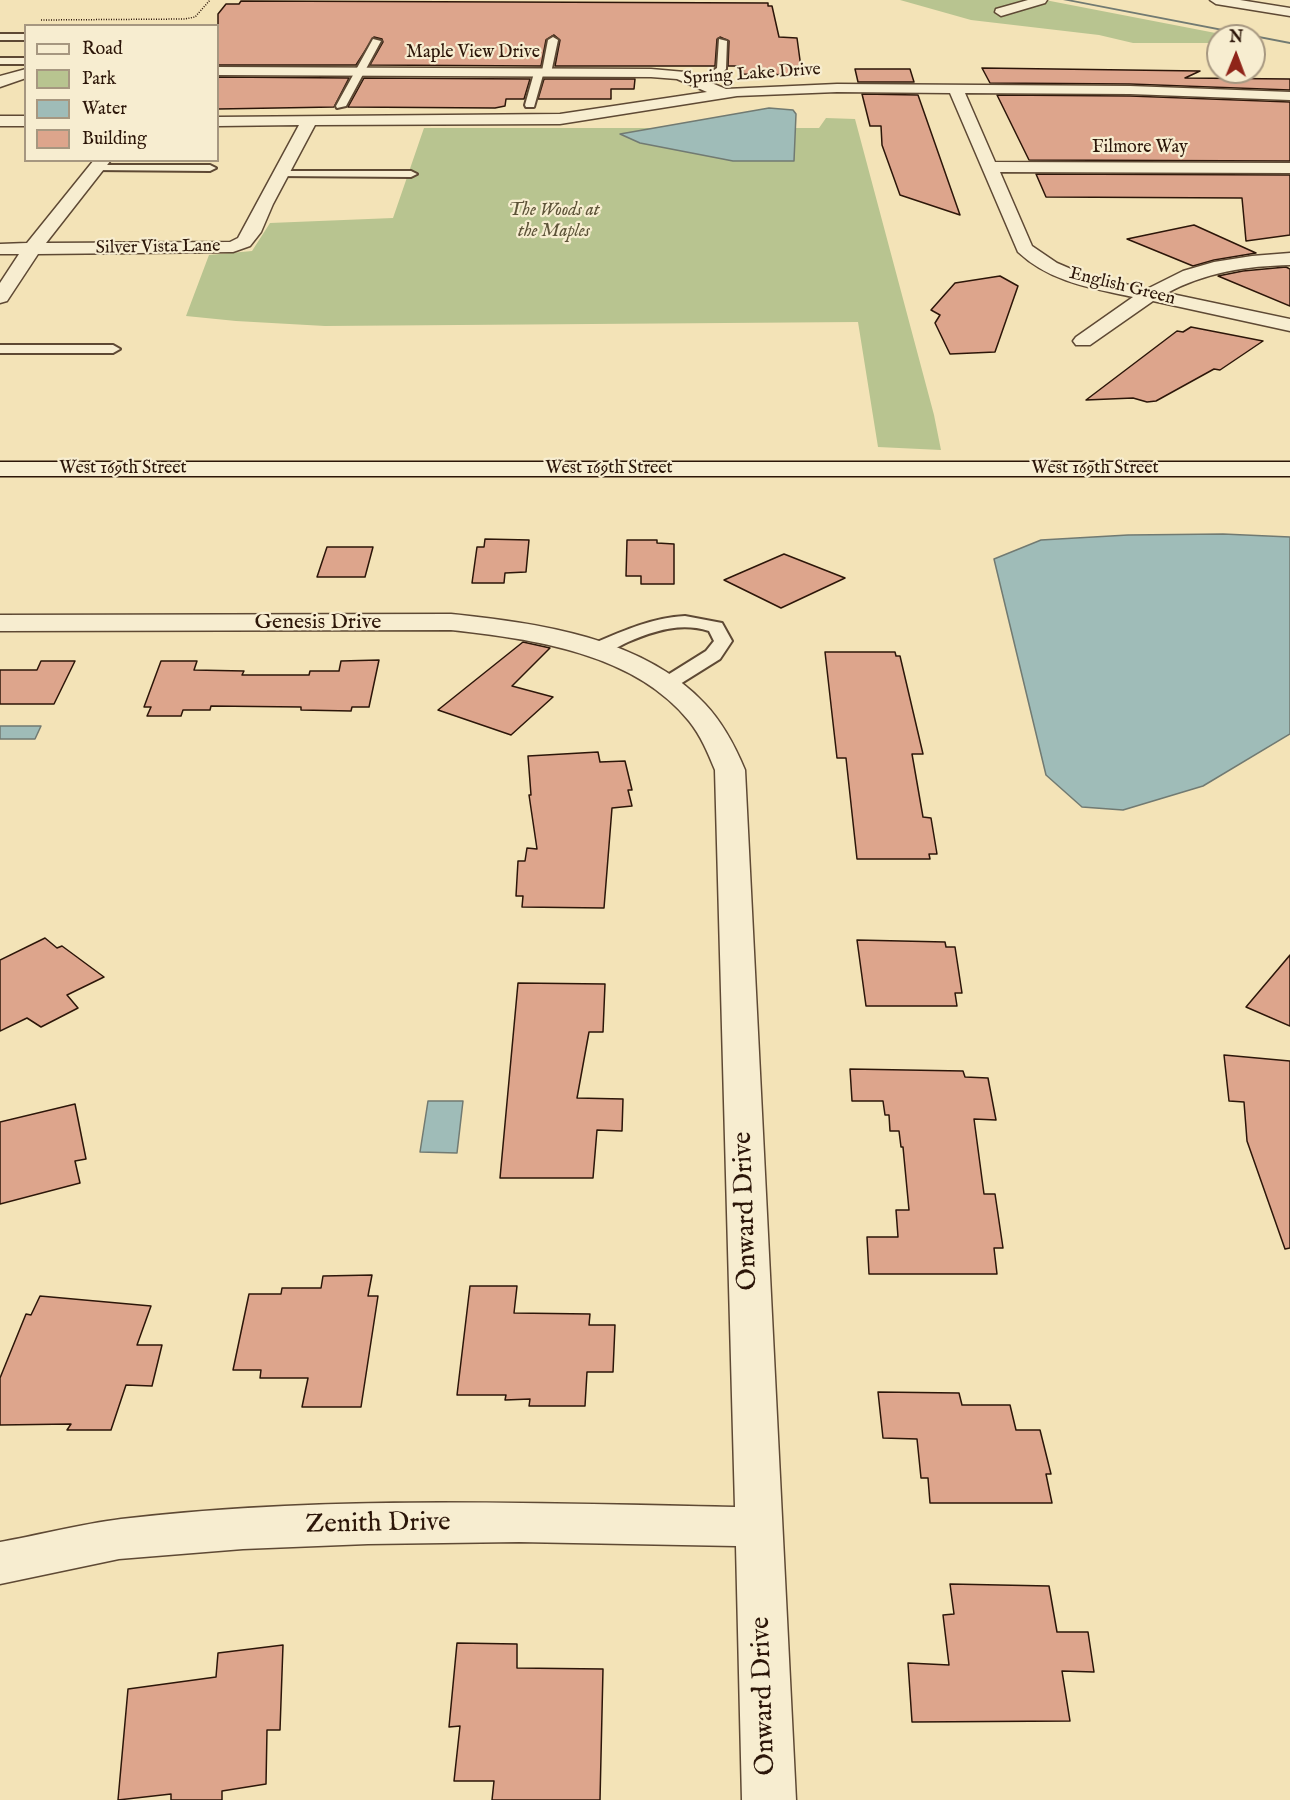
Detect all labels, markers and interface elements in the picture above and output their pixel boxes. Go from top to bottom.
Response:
legend [24,24,219,162]
north arrow [1206,24,1266,84]
text: N [1229,28,1243,48]
text: Road [82,38,123,61]
street label: Maple View Drive [406,42,540,64]
street label: Spring Lake Drive [682,59,822,91]
text: Park [82,68,116,91]
text: Water [82,98,127,121]
text: Building [82,128,147,151]
street label: Filmore Way [1092,137,1188,159]
park label: The Woods at the Maples [508,200,600,242]
street label: Silver Vista Lane [95,236,221,260]
street label: English Green [1067,263,1177,311]
street label: West 169th Street [59,458,187,480]
street label: West 169th Street [545,458,673,480]
street label: West 169th Street [1031,458,1159,480]
street label: Genesis Drive [255,610,381,636]
street label: Onward Drive [728,1131,766,1291]
street label: Zenith Drive [305,1508,451,1542]
street label: Onward Drive [746,1616,784,1776]

